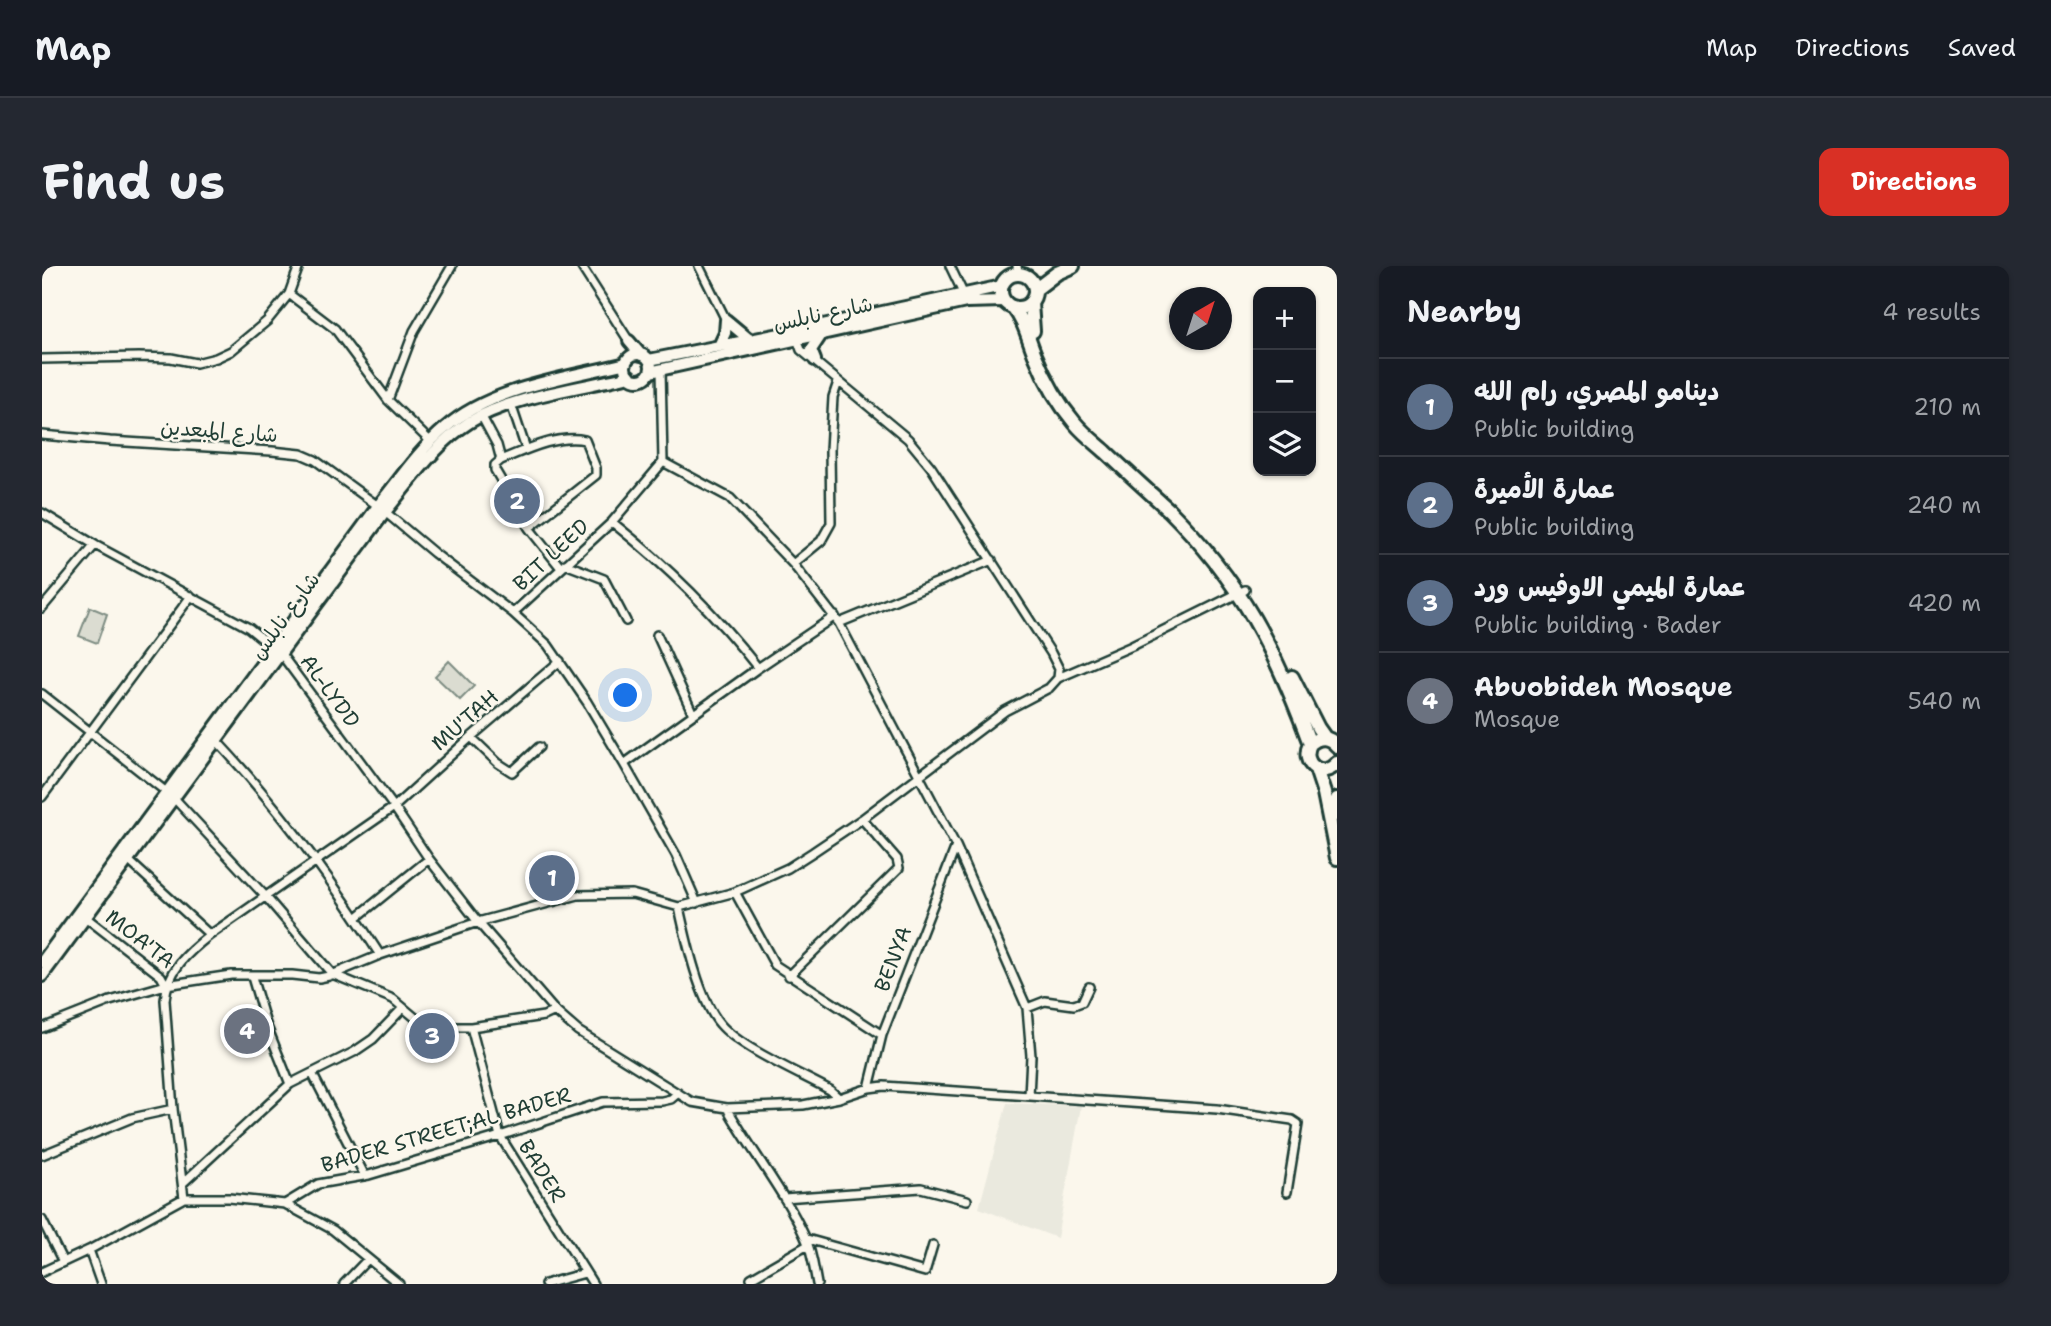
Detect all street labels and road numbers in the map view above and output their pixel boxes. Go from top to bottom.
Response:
street label: شارع نابلس [771,290,876,339]
street label: شارع المبعدين [159,413,279,450]
street label: BIT LEED [507,513,595,597]
street label: شارع نابلس [244,567,327,666]
street label: AL-LYDD [294,649,366,733]
street label: MU'TAH [425,683,505,757]
street label: MOA'TA [100,903,180,975]
street label: BENYA [868,922,918,996]
street label: BADER STREET;AL BADER [318,1082,574,1178]
street label: BADER [513,1135,571,1207]

